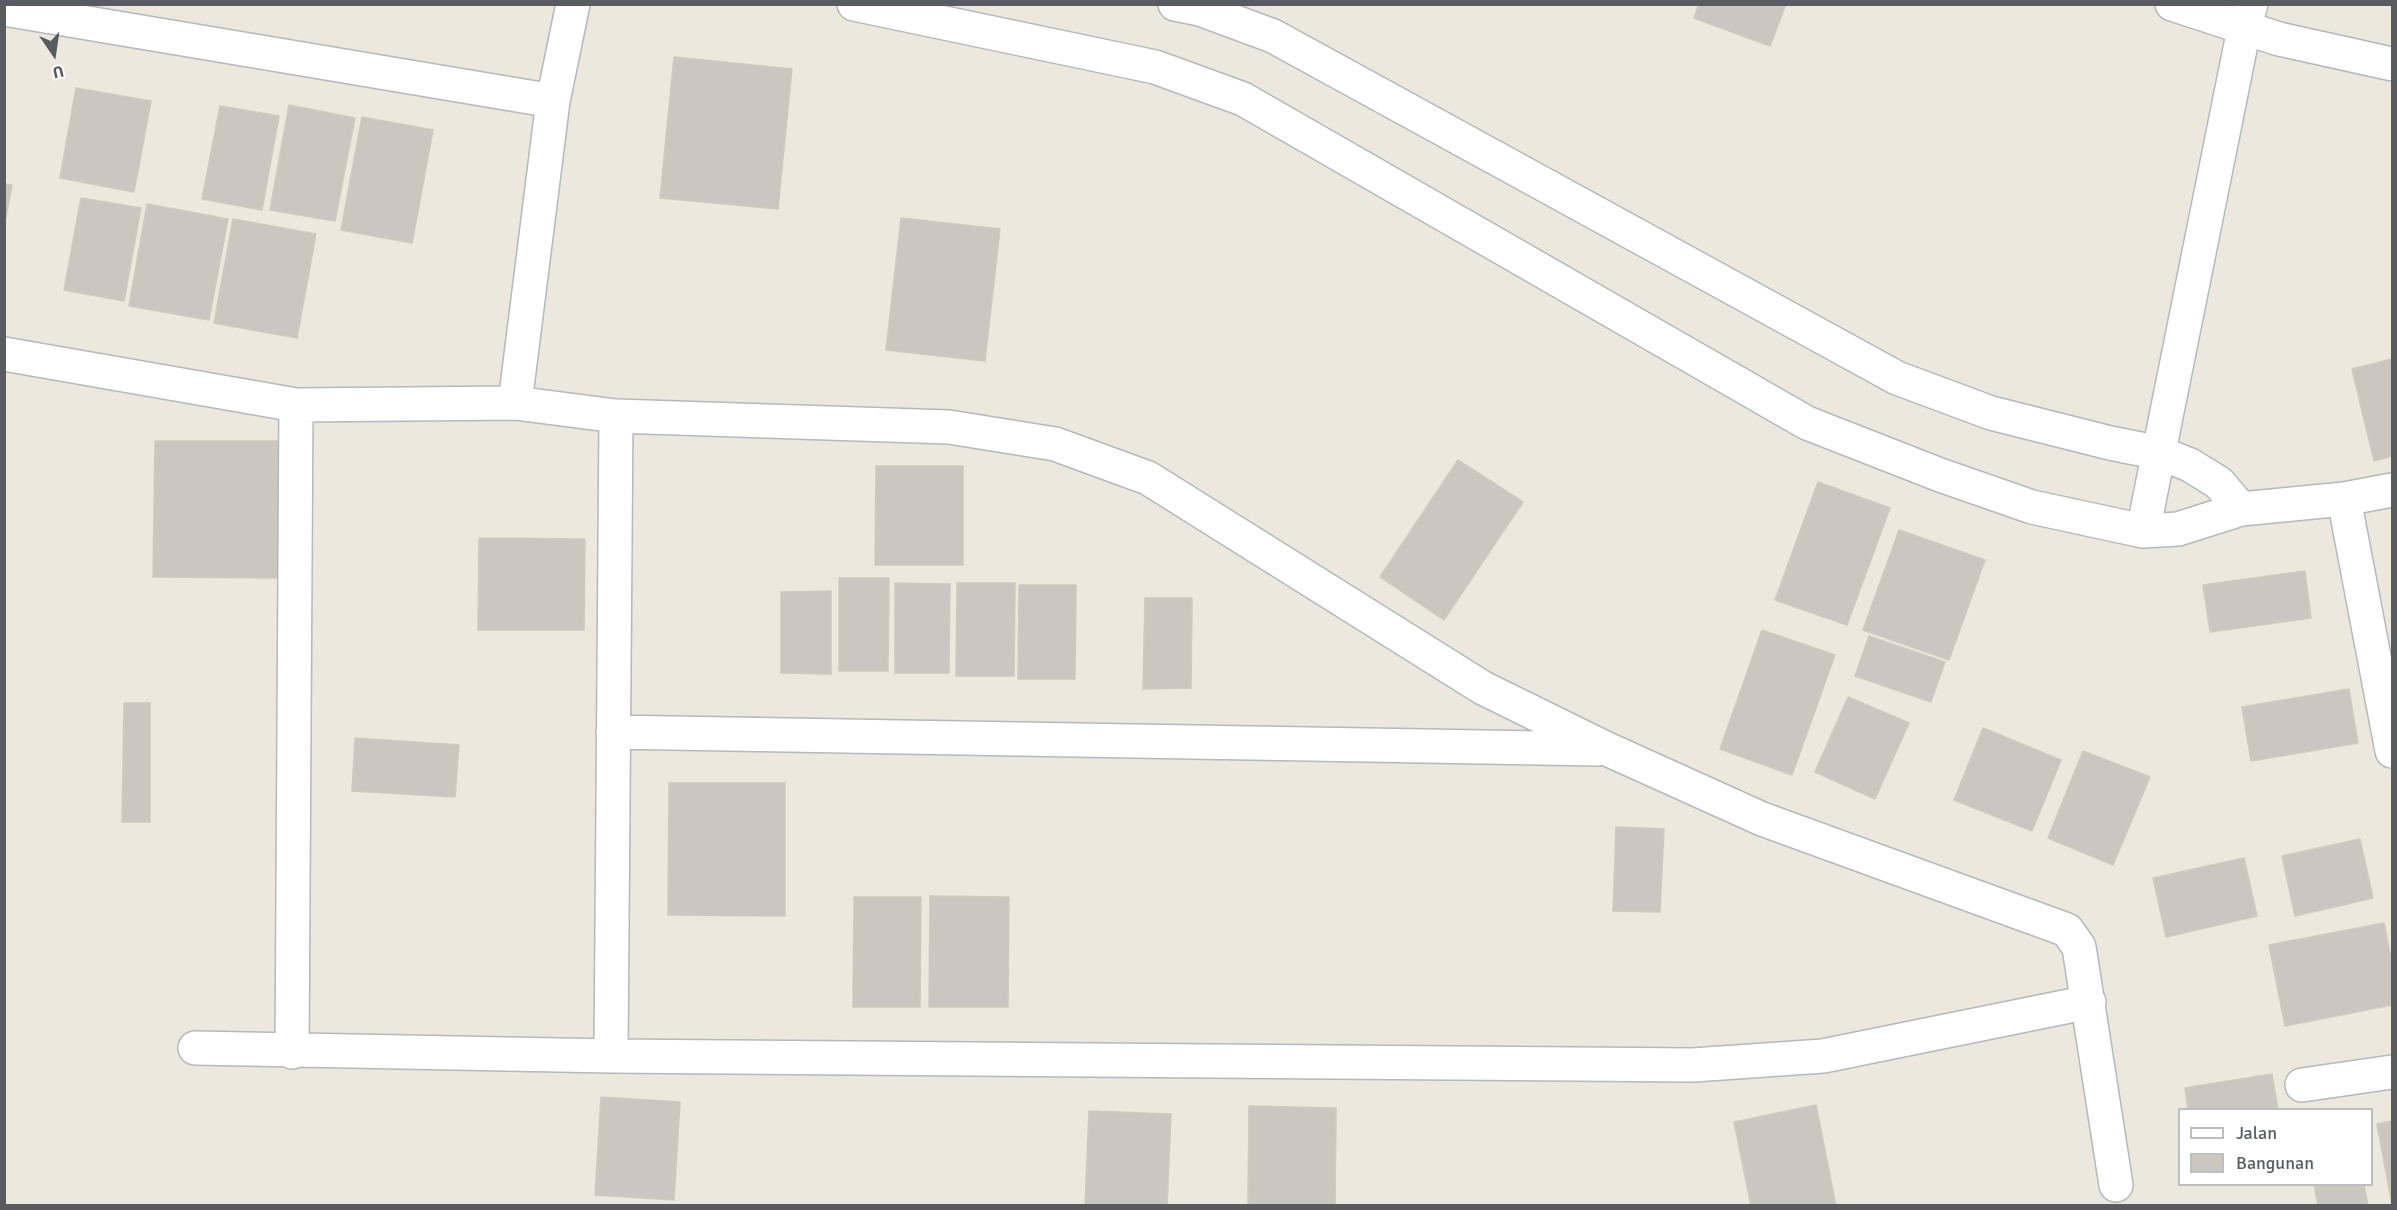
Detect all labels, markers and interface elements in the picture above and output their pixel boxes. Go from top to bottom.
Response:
north arrow [24,24,84,84]
text: U [51,61,66,82]
legend [2178,1108,2373,1186]
text: Jalan [2236,1122,2277,1144]
text: Bangunan [2236,1152,2314,1174]

